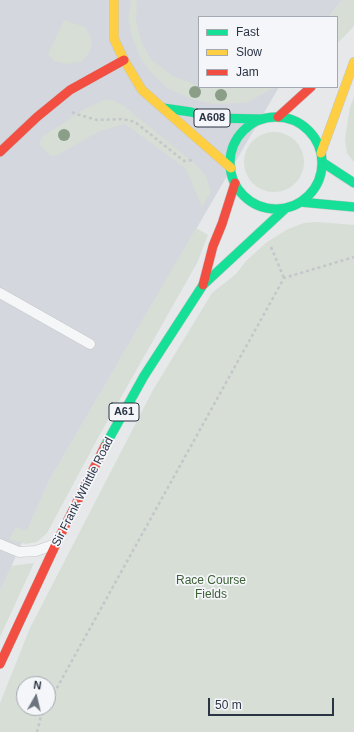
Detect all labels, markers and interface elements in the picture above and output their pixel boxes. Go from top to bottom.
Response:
legend [198,16,338,88]
text: Fast [236,25,259,39]
text: Slow [236,45,262,59]
text: Jam [236,65,259,79]
road number: A608 [194,109,230,127]
road number: A61 [109,403,139,421]
street label: Sir Frank Whittle Road [49,435,117,549]
park label: Race Course Fields [176,574,246,602]
north arrow [16,676,56,716]
text: N [33,679,42,692]
scale bar [210,690,336,716]
text: 50 m [215,698,242,712]

